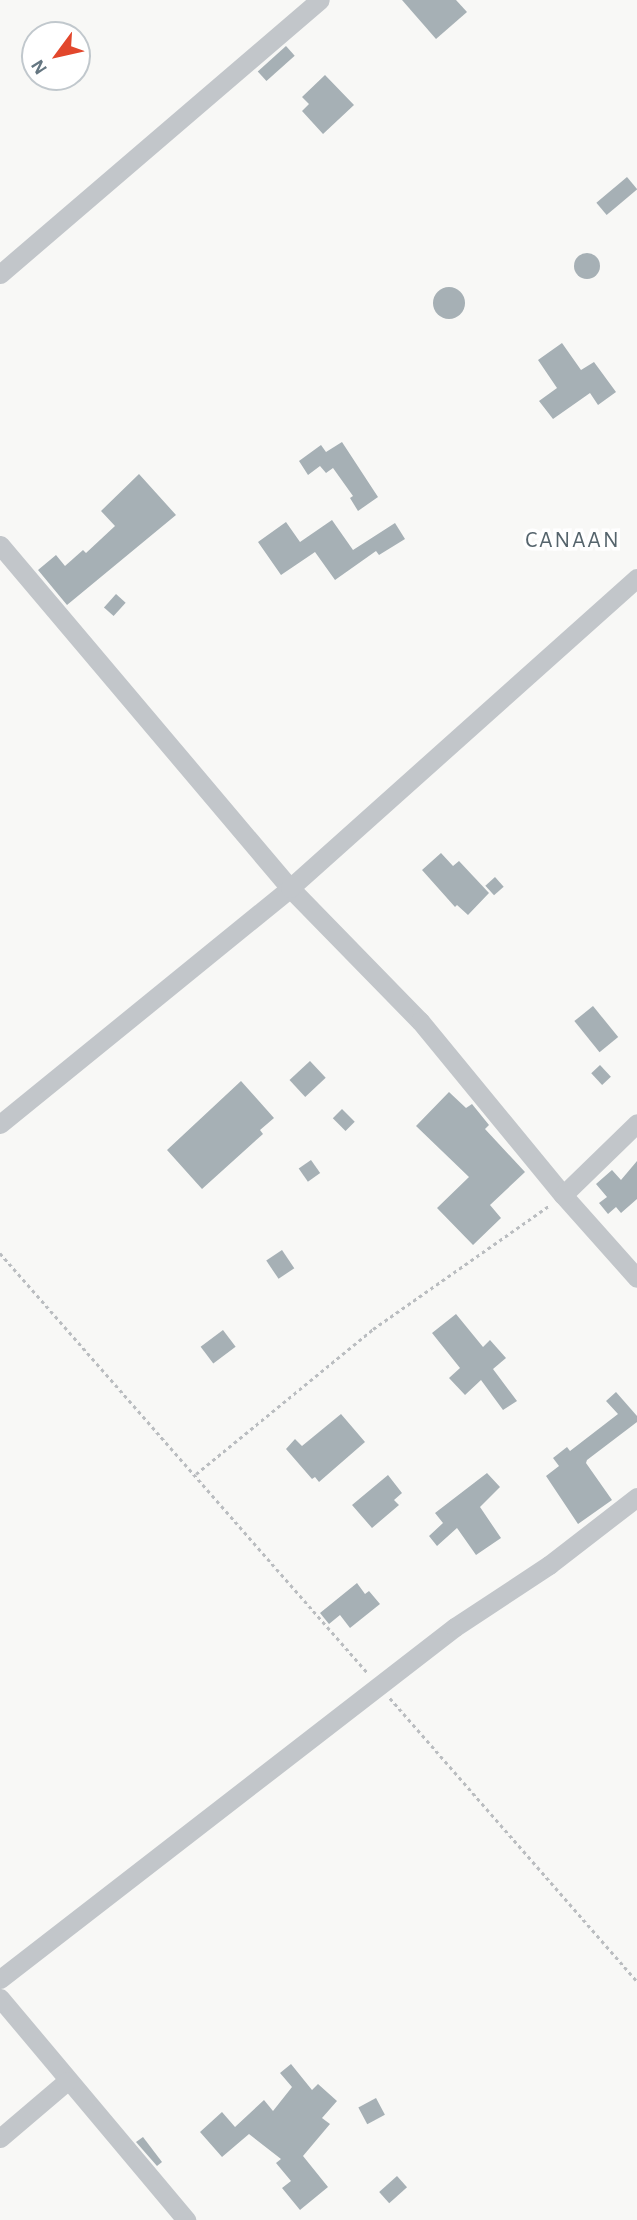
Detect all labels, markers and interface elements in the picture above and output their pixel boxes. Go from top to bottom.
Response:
north arrow [21,21,91,91]
text: N [28,56,51,77]
district label: CANAAN [526,527,620,555]

